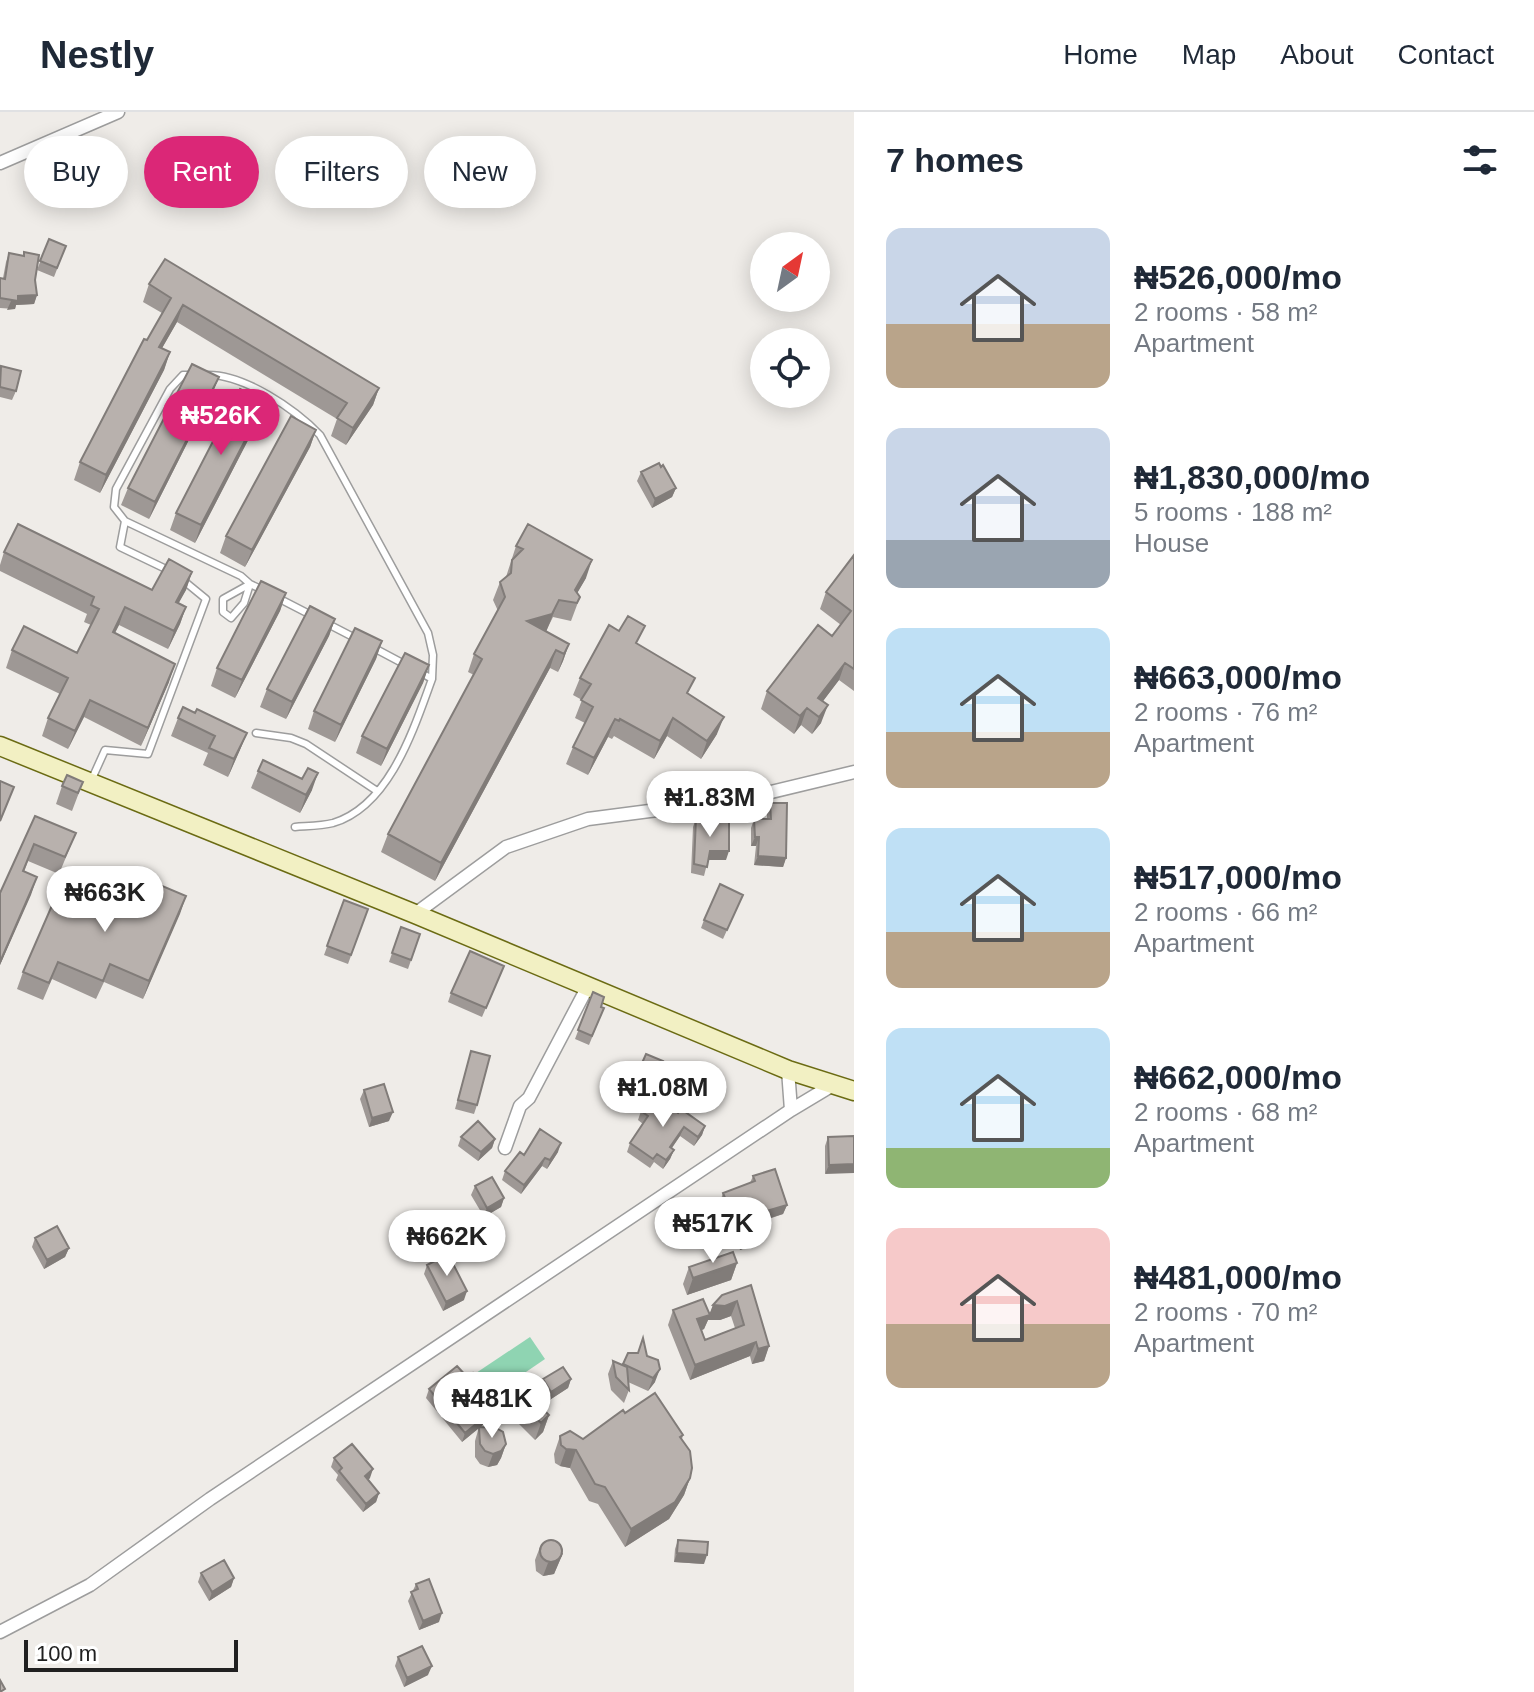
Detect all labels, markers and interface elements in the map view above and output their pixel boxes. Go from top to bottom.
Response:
text: Nestly [40,34,154,76]
text: Home [1063,39,1138,70]
text: Map [1182,39,1236,70]
text: About [1280,39,1354,70]
text: Contact [1398,39,1494,70]
chip: Buy [24,136,128,208]
chip: Rent [144,136,259,208]
chip: Filters [275,136,408,208]
chip: New [424,136,536,208]
icon: filters [1458,138,1502,182]
text: 7 homes [886,141,1024,179]
north arrow [750,232,830,312]
map controls [750,232,830,408]
text: ₦526,000/mo [1134,258,1342,296]
icon: home [950,260,1046,356]
text: 2 rooms · 58 m² [1134,297,1318,327]
button: locate [750,328,830,408]
text: Apartment [1134,328,1254,358]
pin: ₦526K [165,389,277,457]
text: ₦526K [181,400,261,430]
text: ₦1,830,000/mo [1134,458,1370,496]
icon: home [950,460,1046,556]
text: 5 rooms · 188 m² [1134,497,1332,527]
text: House [1134,528,1209,558]
text: ₦663,000/mo [1134,658,1342,696]
icon: home [950,660,1046,756]
text: 2 rooms · 76 m² [1134,697,1318,727]
text: Apartment [1134,728,1254,758]
pin: ₦1.83M [645,771,775,839]
text: ₦1.83M [664,782,756,812]
text: ₦517,000/mo [1134,858,1342,896]
icon: home [950,860,1046,956]
pin: ₦663K [49,866,161,934]
text: ₦663K [65,877,145,907]
text: 2 rooms · 66 m² [1134,897,1318,927]
text: Apartment [1134,928,1254,958]
text: ₦662,000/mo [1134,1058,1342,1096]
icon: home [950,1060,1046,1156]
pin: ₦1.08M [598,1061,728,1129]
text: ₦1.08M [617,1072,709,1102]
text: 2 rooms · 68 m² [1134,1097,1318,1127]
text: Apartment [1134,1128,1254,1158]
pin: ₦517K [657,1197,769,1265]
text: ₦517K [673,1208,753,1238]
pin: ₦662K [391,1210,503,1278]
text: ₦662K [407,1221,487,1251]
text: ₦481,000/mo [1134,1258,1342,1296]
icon: home [950,1260,1046,1356]
text: 2 rooms · 70 m² [1134,1297,1318,1327]
text: Apartment [1134,1328,1254,1358]
pin: ₦481K [436,1372,548,1440]
text: ₦481K [452,1383,532,1413]
scale bar [24,1636,238,1672]
text: 100 m [36,1641,97,1666]

